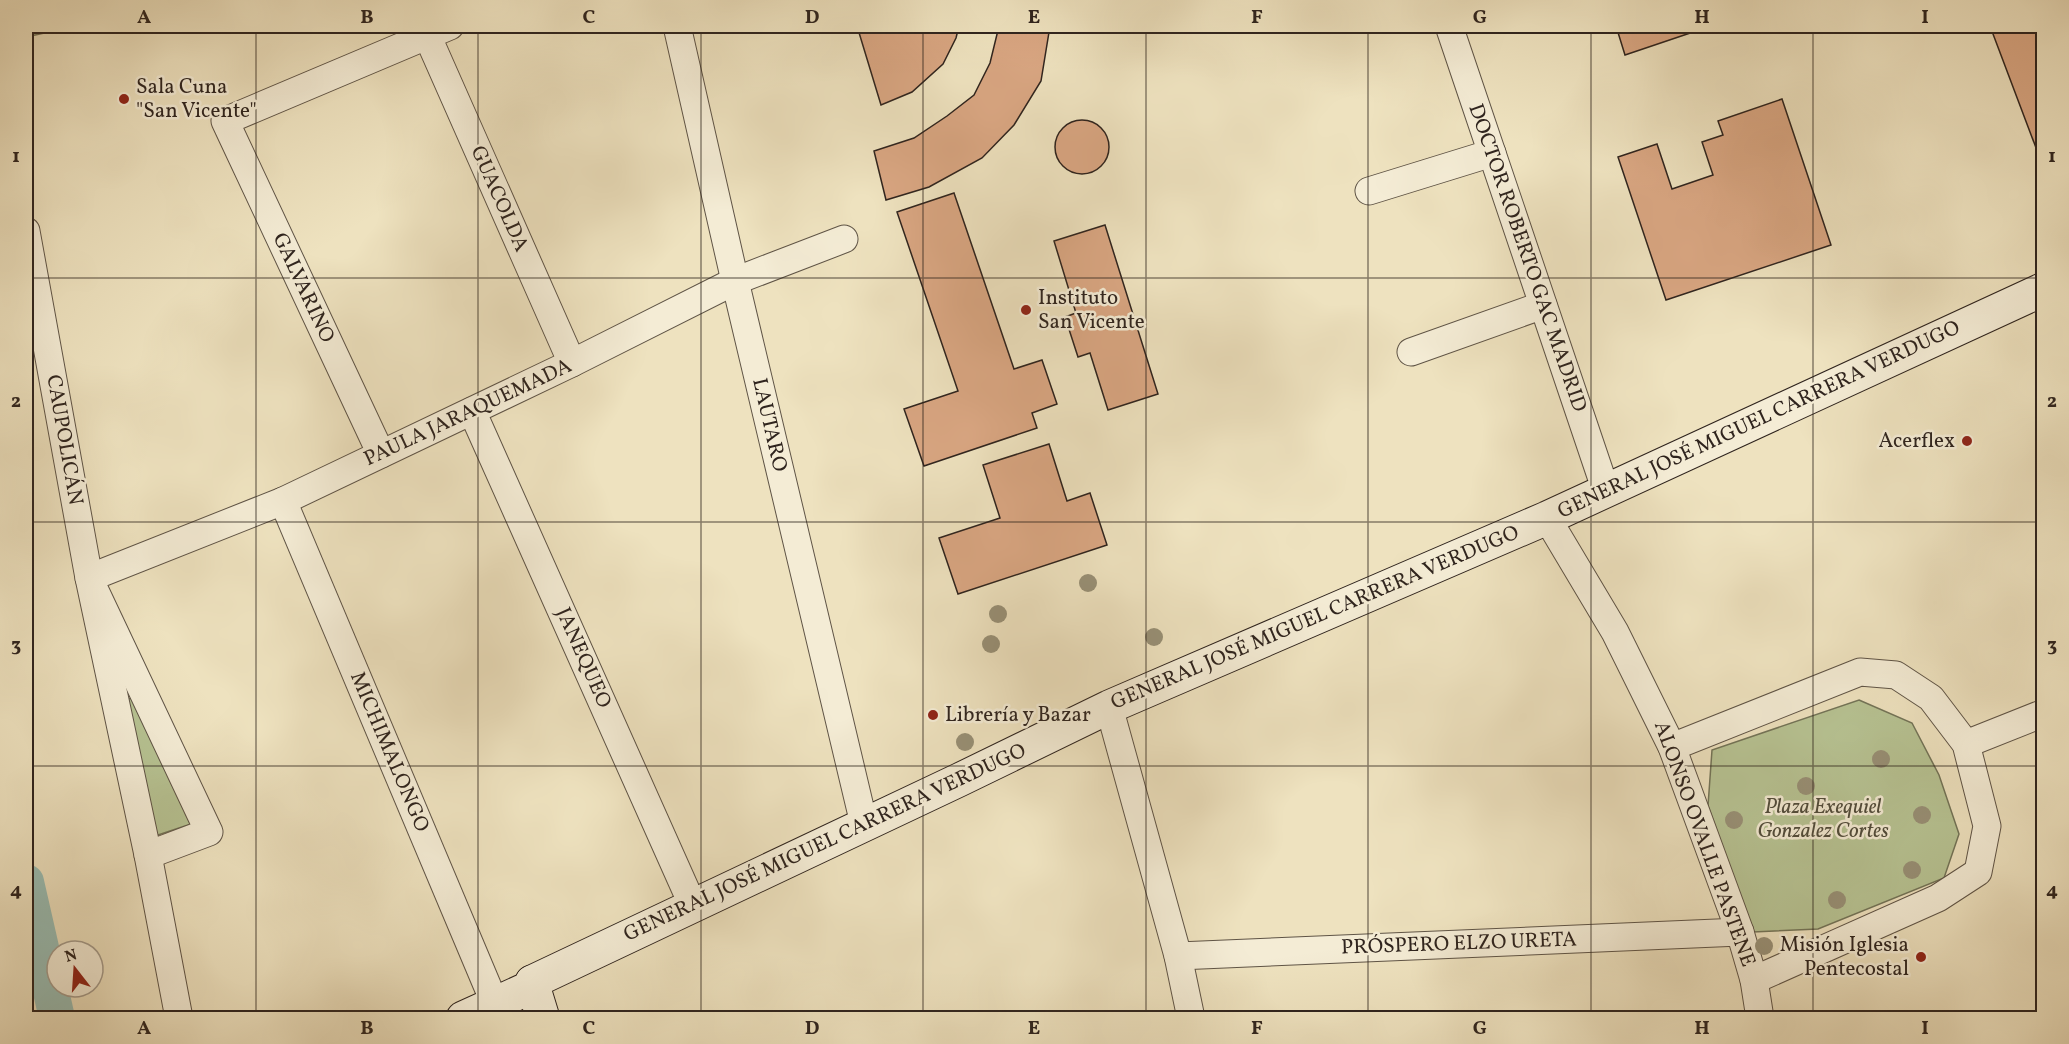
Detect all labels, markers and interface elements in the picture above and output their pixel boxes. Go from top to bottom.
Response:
text: A [137,4,151,32]
text: B [360,4,374,32]
text: C [583,4,596,32]
text: D [805,4,819,32]
text: E [1028,4,1040,32]
text: F [1251,4,1263,32]
text: G [1473,4,1487,32]
text: H [1694,4,1710,32]
text: I [1921,4,1929,32]
place label: Sala Cuna "San Vicente" [136,73,257,126]
marker: Sala Cuna "San Vicente" [117,92,131,106]
street label: DOCTOR ROBERTO GAC MADRID [1461,100,1593,416]
street label: GUACOLDA [463,141,535,257]
text: 1 [12,143,20,171]
text: 1 [2048,143,2056,171]
street label: GALVARINO [265,228,341,348]
place label: Instituto San Vicente [1038,284,1145,337]
marker: Instituto San Vicente [1019,303,1033,317]
street label: GENERAL JOSÉ MIGUEL CARRERA VERDUGO [1553,314,1965,526]
street label: PAULA JARAQUEMADA [359,352,577,474]
street label: CAUPOLICÁN [38,373,90,507]
street label: LAUTARO [744,375,794,475]
text: 2 [11,388,21,416]
text: 2 [2047,388,2057,416]
place label: Acerflex [1879,427,1955,456]
marker: Acerflex [1960,434,1974,448]
street label: GENERAL JOSÉ MIGUEL CARRERA VERDUGO [1106,519,1524,717]
street label: JANEQUEO [548,603,618,713]
text: 3 [11,632,21,660]
text: 3 [2047,632,2057,660]
street label: MICHIMALONGO [342,667,436,837]
place label: Librería y Bazar [945,701,1091,730]
marker: Librería y Bazar [926,708,940,722]
street label: ALONSO OVALLE PASTENE [1646,717,1762,971]
street label: GENERAL JOSÉ MIGUEL CARRERA VERDUGO [619,737,1031,949]
park label: Plaza Exequiel Gonzalez Cortes [1757,793,1889,846]
text: 4 [10,877,22,905]
text: 4 [2046,877,2058,905]
street label: PRÓSPERO ELZO URETA [1341,925,1578,963]
place label: Misión Iglesia Pentecostal [1780,931,1909,984]
north arrow [45,939,105,999]
text: N [62,944,80,969]
marker: Misión Iglesia Pentecostal [1914,950,1928,964]
text: A [137,1015,151,1043]
text: B [360,1015,374,1043]
text: C [583,1015,596,1043]
text: D [805,1015,819,1043]
text: E [1028,1015,1040,1043]
text: F [1251,1015,1263,1043]
text: G [1473,1015,1487,1043]
text: H [1694,1015,1710,1043]
text: I [1921,1015,1929,1043]

